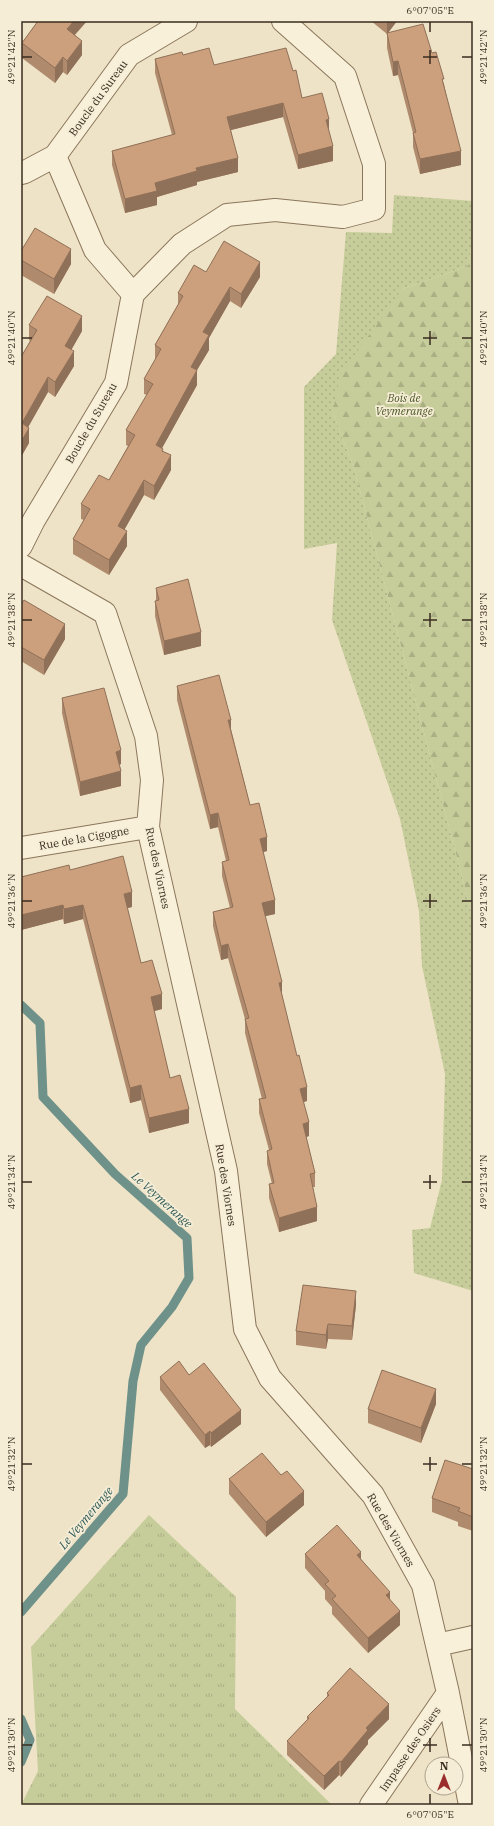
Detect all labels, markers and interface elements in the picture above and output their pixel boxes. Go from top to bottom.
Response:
text: 6°07'05"E [406,4,454,17]
text: 49°21'42"N [5,29,18,85]
text: 49°21'42"N [477,29,490,85]
street label: Boucle du Sureau [66,57,130,139]
text: 49°21'40"N [5,310,18,366]
text: 49°21'40"N [477,310,490,366]
street label: Boucle du Sureau [62,380,120,466]
park label: Bois de Veymerange [375,391,433,418]
text: 49°21'38"N [5,592,18,648]
text: 49°21'38"N [477,592,490,648]
street label: Rue de la Cigogne [38,823,130,853]
street label: Rue des Viornes [143,826,173,910]
text: 49°21'36"N [5,873,18,929]
text: 49°21'36"N [477,873,490,929]
street label: Rue des Viornes [213,1143,239,1227]
text: 49°21'34"N [5,1154,18,1210]
text: 49°21'34"N [477,1154,490,1210]
water label: Le Veymerange [128,1168,196,1231]
text: 49°21'32"N [5,1436,18,1492]
text: 49°21'32"N [477,1436,490,1492]
water label: Le Veymerange [55,1483,116,1553]
street label: Rue des Viornes [364,1491,418,1569]
street label: Impasse des Osiers [376,1704,444,1794]
text: 49°21'30"N [5,1717,18,1773]
text: 49°21'30"N [477,1717,490,1773]
north arrow [424,1756,464,1796]
text: N [440,1759,449,1773]
text: 6°07'05"E [406,1808,454,1821]

